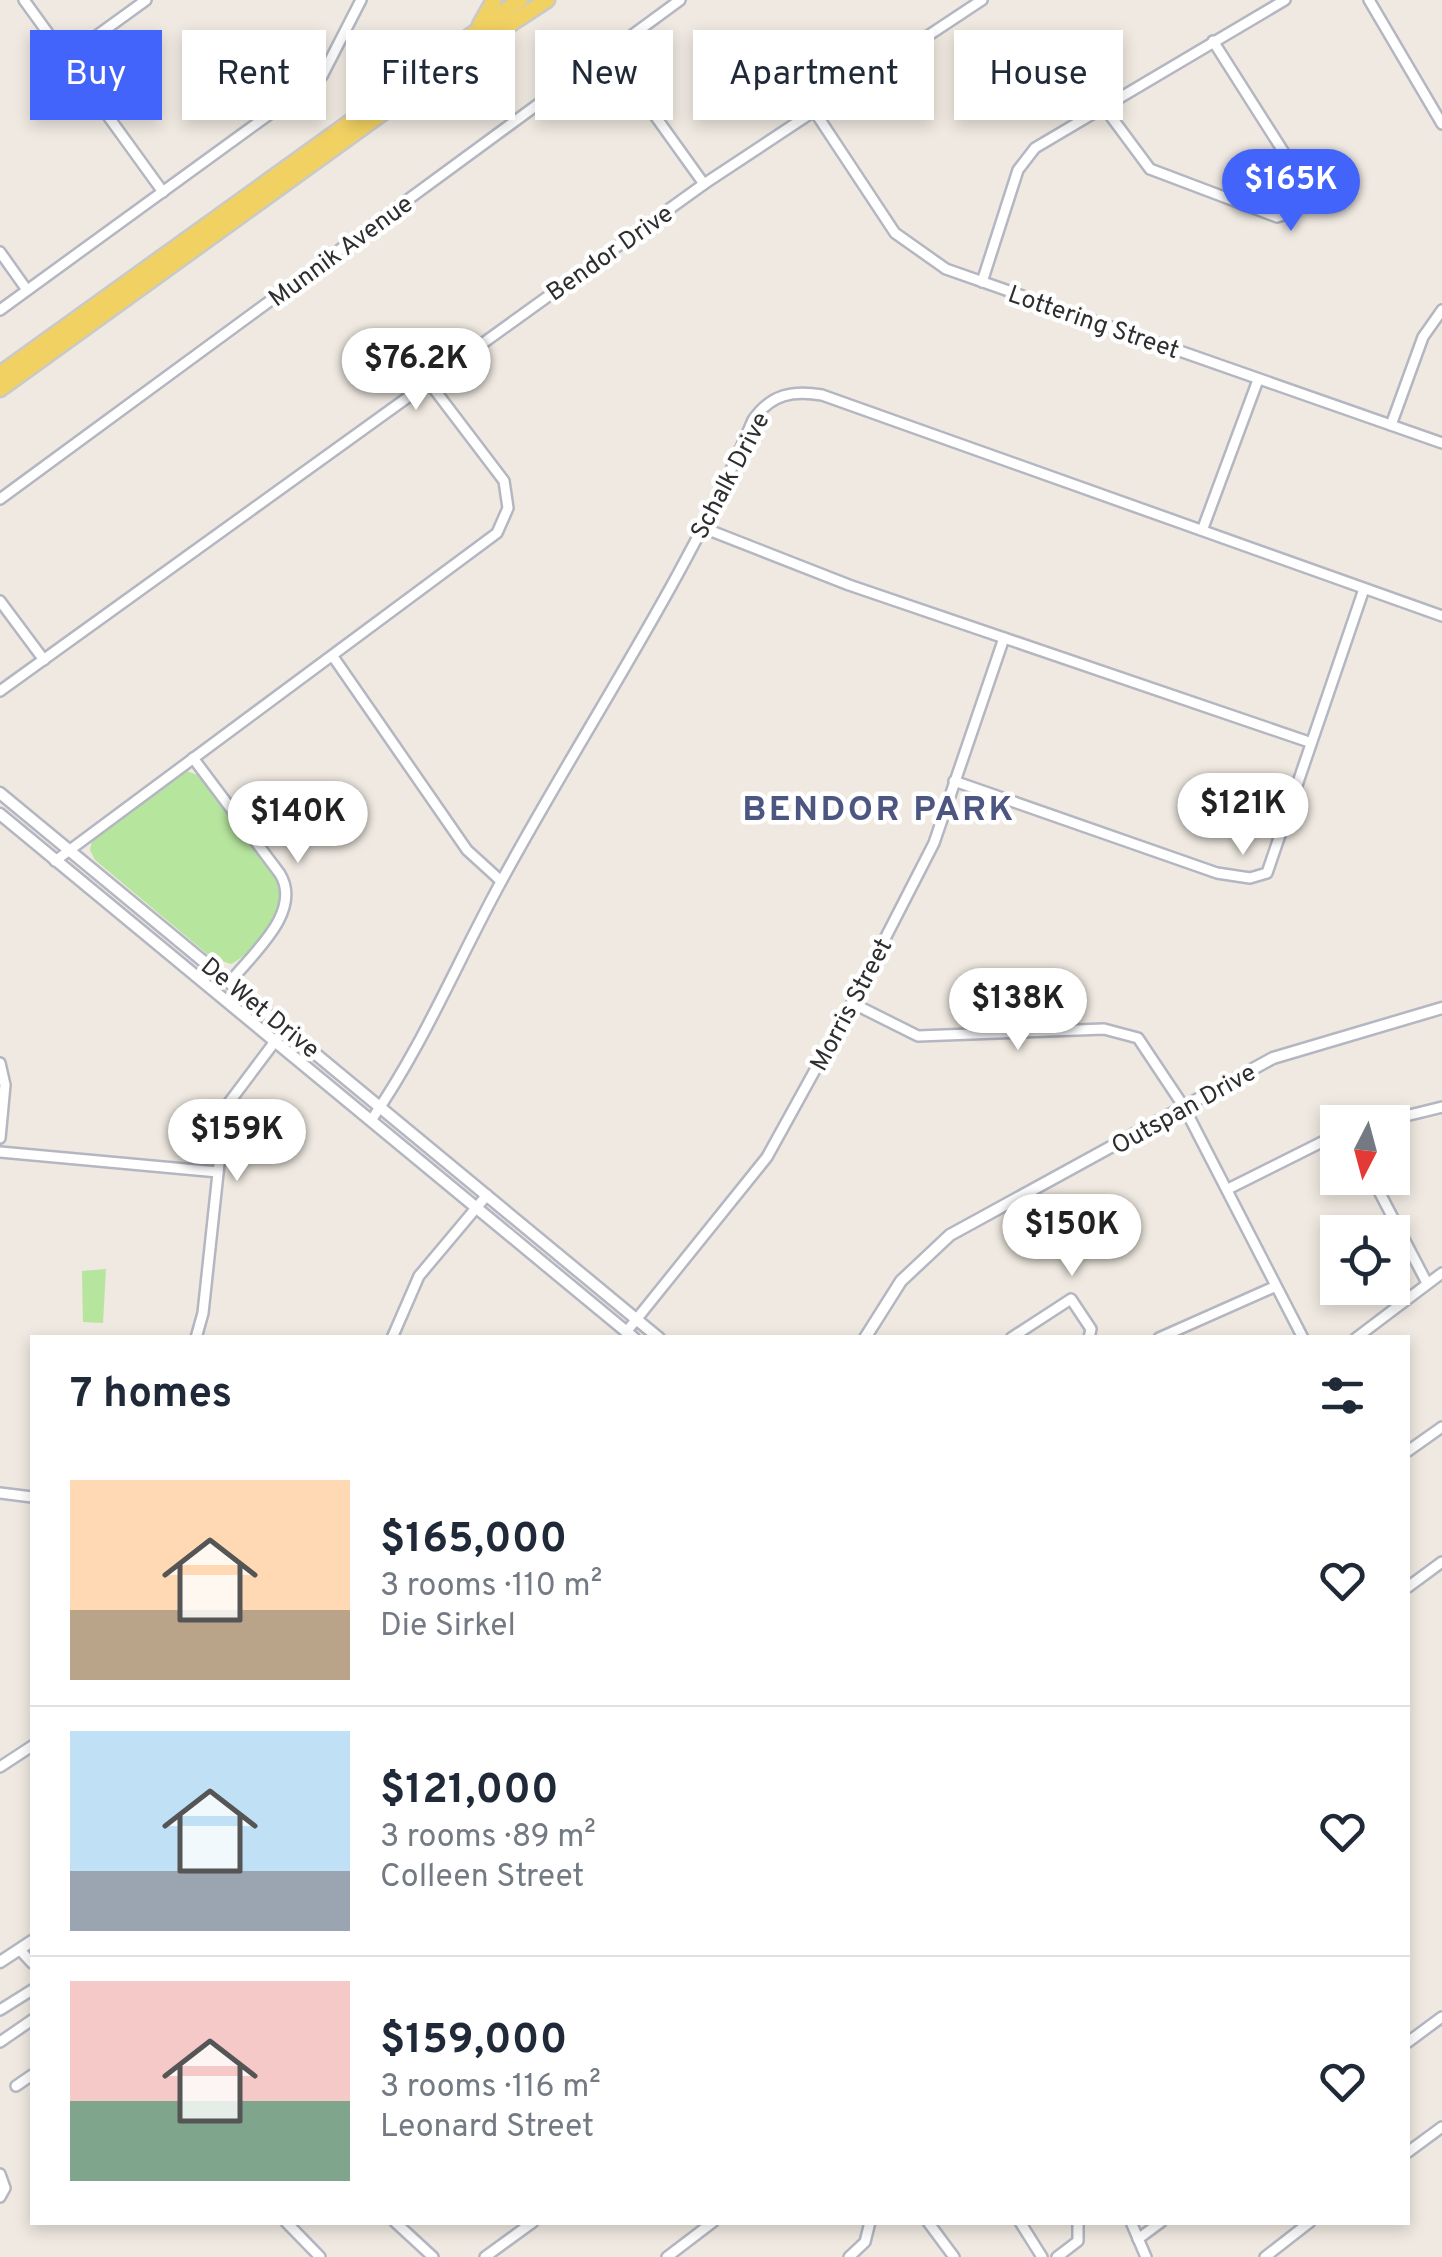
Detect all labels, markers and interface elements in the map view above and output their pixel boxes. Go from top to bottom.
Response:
chip: Buy [30,30,162,120]
chip: Rent [182,30,326,120]
chip: Filters [346,30,515,120]
chip: New [535,30,673,120]
chip: Apartment [693,30,934,120]
chip: House [954,30,1123,120]
pin: $165K [1221,149,1361,234]
text: $165K [1244,161,1338,201]
street label: Munnik Avenue [263,189,420,316]
street label: Bendor Drive [541,199,680,310]
street label: Lottering Street [1003,280,1183,368]
pin: $76.2K [335,328,497,413]
text: $76.2K [364,340,468,380]
street label: Schalk Drive [685,407,778,545]
pin: $121K [1173,773,1313,858]
pin: $140K [228,781,368,866]
text: $121K [1199,785,1287,825]
district label: BENDOR PARK [742,789,1016,833]
text: $140K [250,793,346,833]
street label: Morris Street [804,933,901,1077]
street label: De Wet Drive [193,952,325,1067]
pin: $138K [948,968,1088,1053]
text: $138K [971,980,1065,1020]
street label: Outspan Drive [1107,1058,1262,1164]
pin: $159K [167,1099,307,1184]
north arrow [1320,1105,1410,1195]
map controls [1320,1105,1410,1305]
text: $159K [190,1111,284,1151]
pin: $150K [1002,1194,1142,1279]
text: $150K [1024,1206,1120,1246]
button: locate [1320,1215,1410,1305]
icon: filters [1315,1368,1370,1423]
text: 7 homes [70,1369,232,1422]
text: $165,000 [380,1514,567,1567]
icon: home [150,1520,270,1640]
icon: heart [1315,1553,1370,1608]
text: 3 rooms · 110 m² [380,1567,602,1607]
text: Die Sirkel [380,1607,516,1647]
text: $121,000 [380,1765,559,1818]
icon: home [150,1771,270,1891]
icon: heart [1315,1804,1370,1859]
text: 3 rooms · 89 m² [380,1818,596,1858]
text: Colleen Street [380,1858,584,1898]
text: $159,000 [380,2015,567,2068]
icon: home [150,2021,270,2141]
icon: heart [1315,2054,1370,2109]
text: 3 rooms · 116 m² [380,2068,601,2108]
text: Leonard Street [380,2108,594,2148]

